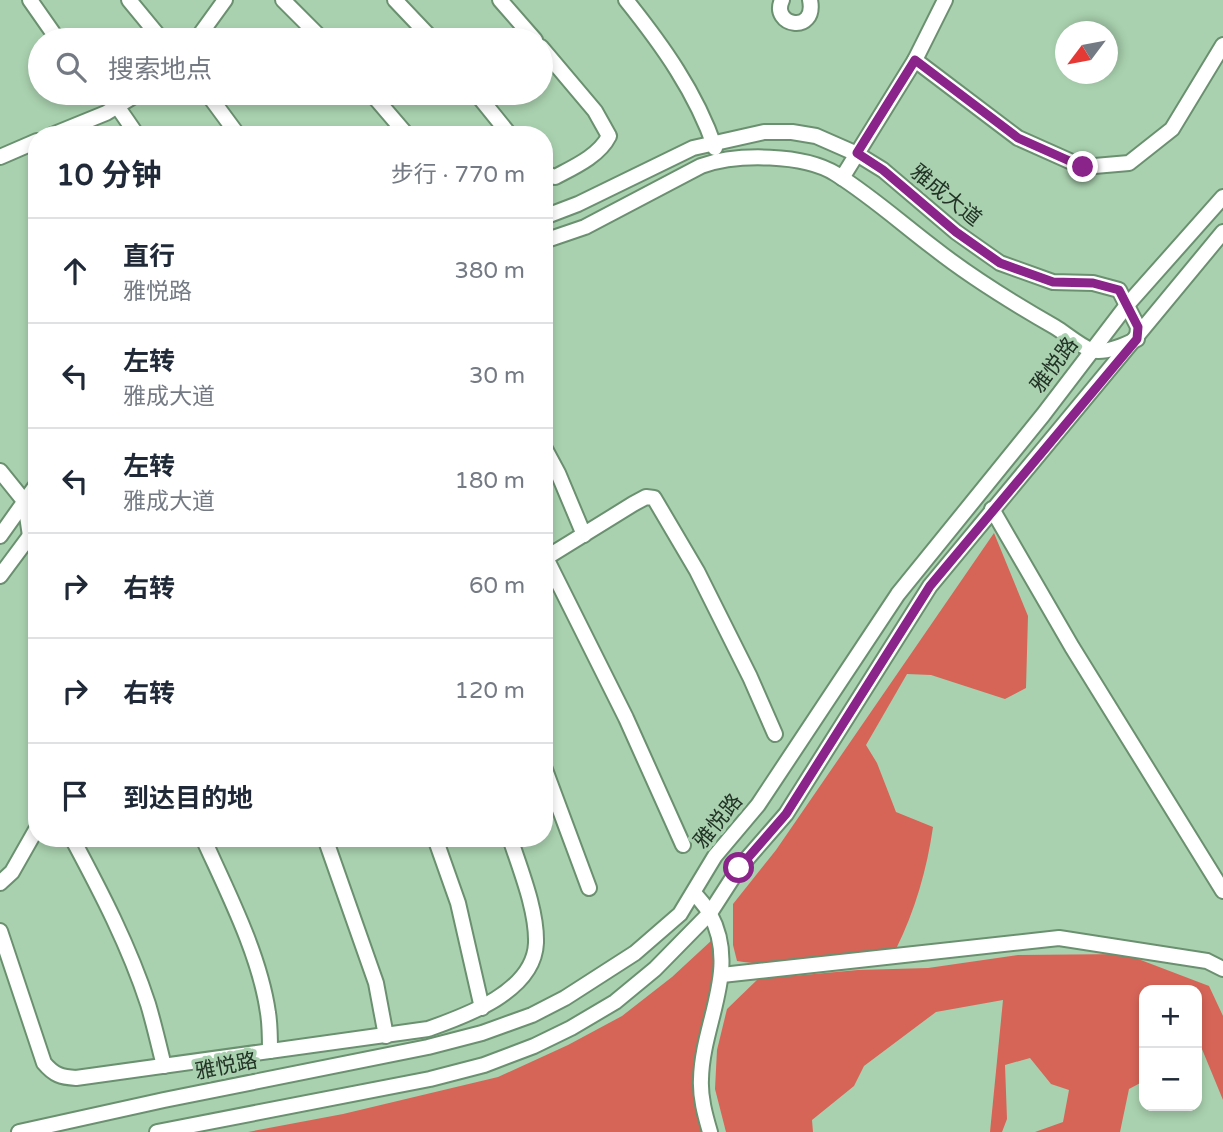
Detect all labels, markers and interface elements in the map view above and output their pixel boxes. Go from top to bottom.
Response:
north arrow [1055,21,1118,84]
search box [28,28,553,105]
icon: search [52,48,90,86]
text: 搜索地点 [108,54,212,85]
route end [1067,151,1098,182]
text: 10 分钟 [56,157,161,194]
street label: 雅成大道 [905,159,986,232]
text: 步行 · 770 m [391,161,525,189]
text: 直行 [123,241,175,272]
icon: ahead [56,252,94,290]
text: 380 m [455,257,525,285]
text: 雅悦路 [123,278,192,306]
street label: 雅悦路 [1025,333,1083,398]
text: 左转 [123,346,175,377]
icon: left [56,357,94,395]
text: 30 m [469,362,525,390]
text: 雅成大道 [123,383,215,411]
text: 左转 [123,451,175,482]
icon: left [56,462,94,500]
text: 180 m [455,467,525,495]
text: 雅成大道 [123,488,215,516]
icon: right [56,567,94,605]
text: 60 m [469,572,525,600]
text: 右转 [123,573,175,604]
icon: right [56,672,94,710]
text: 120 m [455,677,525,705]
text: 右转 [123,678,175,709]
icon: arrive [56,777,94,815]
text: 到达目的地 [123,783,253,814]
street label: 雅悦路 [689,789,748,854]
route start [723,852,754,883]
map controls [1139,985,1202,1111]
button: + [1139,985,1202,1048]
street label: 雅悦路 [193,1048,259,1085]
button: − [1139,1048,1202,1111]

